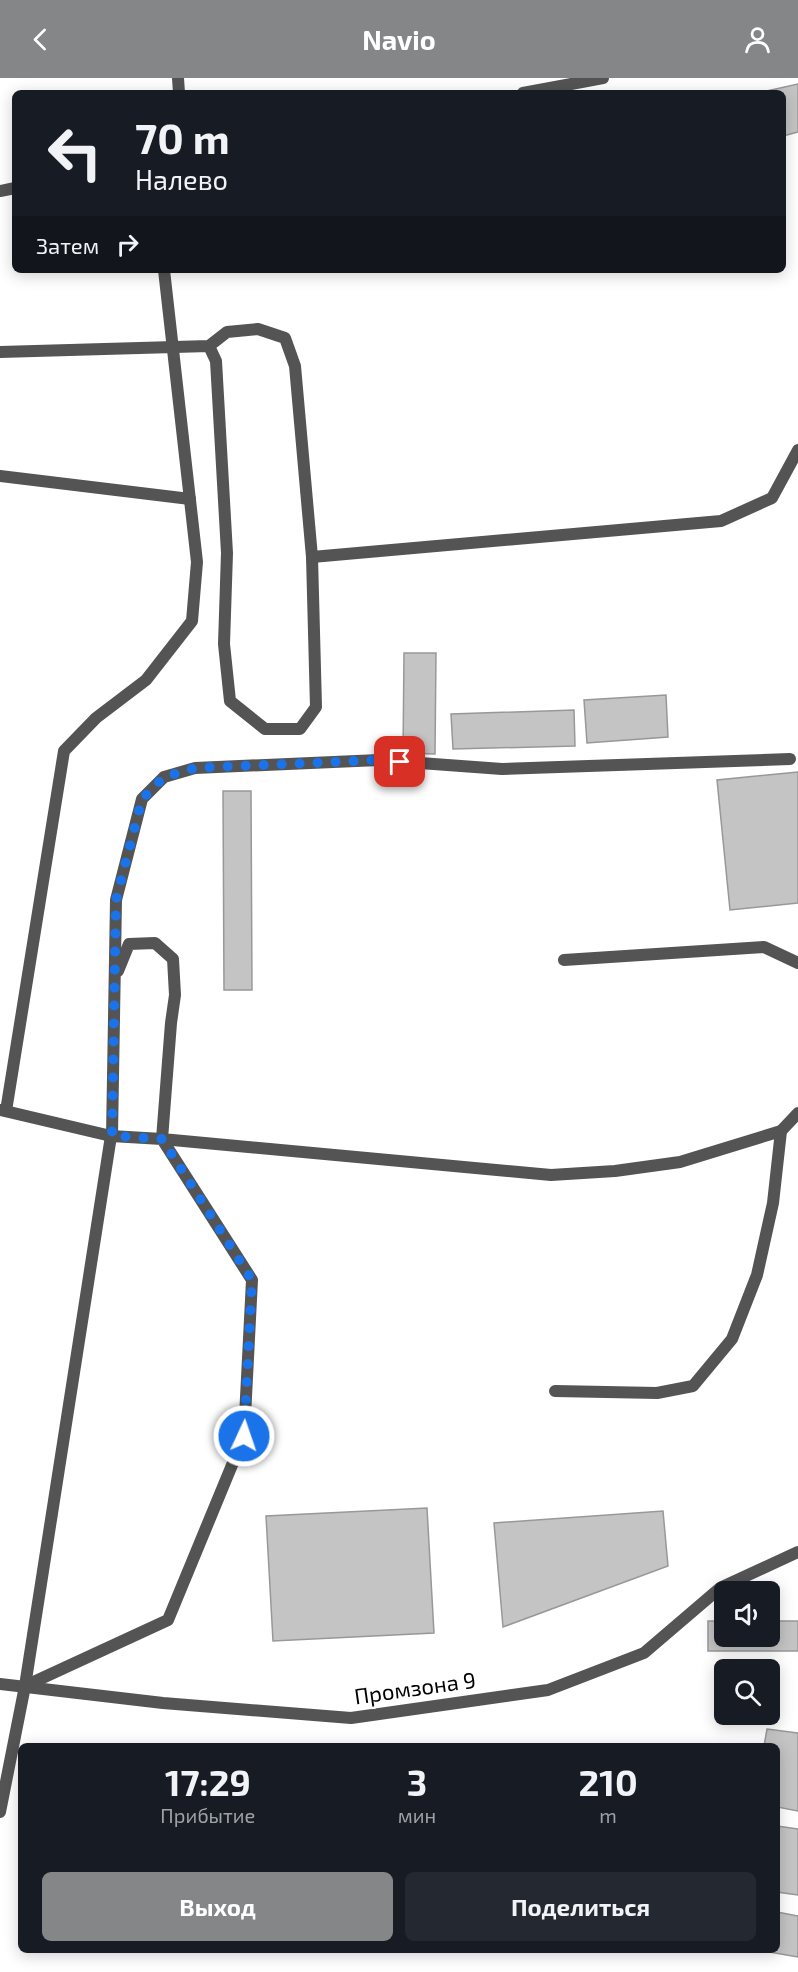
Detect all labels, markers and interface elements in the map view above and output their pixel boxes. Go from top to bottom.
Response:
icon: back [24,23,57,56]
text: Navio [362,23,436,55]
icon: person [741,23,774,56]
text: 70 m [135,112,230,162]
icon: left [36,114,114,192]
text: Налево [135,163,228,195]
icon: right [111,228,144,261]
text: Затем [36,232,99,258]
pin [374,736,425,787]
icon: arrive [383,745,416,778]
position arrow [212,1404,276,1468]
map controls [714,1581,780,1725]
button: sound [714,1581,780,1647]
button: search [714,1659,780,1725]
street label: Промзона 9 [352,1666,477,1708]
text: 17:29 [165,1760,251,1803]
text: 3 [407,1760,427,1803]
text: 210 [578,1760,638,1803]
text: Прибытие [160,1803,255,1827]
text: мин [398,1803,436,1827]
text: m [599,1803,617,1827]
button: Выход [42,1872,393,1941]
button: Поделиться [405,1872,756,1941]

